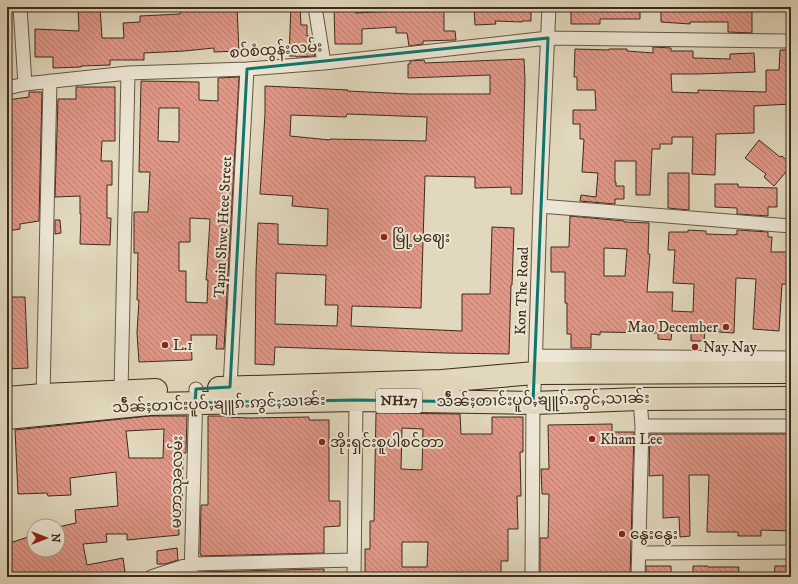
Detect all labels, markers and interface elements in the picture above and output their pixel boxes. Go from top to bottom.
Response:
street label: စဝ်စံထွန်းလမ်း [229,36,323,65]
street label: Tapin Shwe Htee Street [210,156,236,298]
place label: မြို့မဈေး [392,227,450,249]
marker: မြို့မဈေး [379,232,389,242]
street label: Kon The Road [511,246,533,336]
place label: Mao December [627,318,718,337]
marker: Mao December [721,322,731,332]
place label: L.1 [173,336,193,355]
place label: Nay Nay [703,338,758,357]
marker: L.1 [160,340,170,350]
marker: Nay Nay [690,342,700,352]
street label: သဵႅၼ်ႈတၢင်းပူဝ်ႇၶျူၵ်ႉဢွင်ႇသၢၼ်း [436,388,650,413]
road number: NH27 [376,389,422,413]
street label: သဵႅၼ်ႈတၢင်းပူဝ်ႇၶျူၵ်ႉဢွင်ႇသၢၼ်း [112,390,326,419]
place label: Kham Lee [600,430,663,449]
place label: အိုးရှင်းစူပါစင်တာ [330,432,444,454]
marker: Kham Lee [587,434,597,444]
street label: မဟာသုခလမ်း [166,435,189,529]
marker: အိုးရှင်းစူပါစင်တာ [317,437,327,447]
north arrow [26,518,66,558]
place label: နွေးနွေး [630,525,678,545]
marker: နွေးနွေး [617,529,627,539]
text: N [48,533,62,543]

